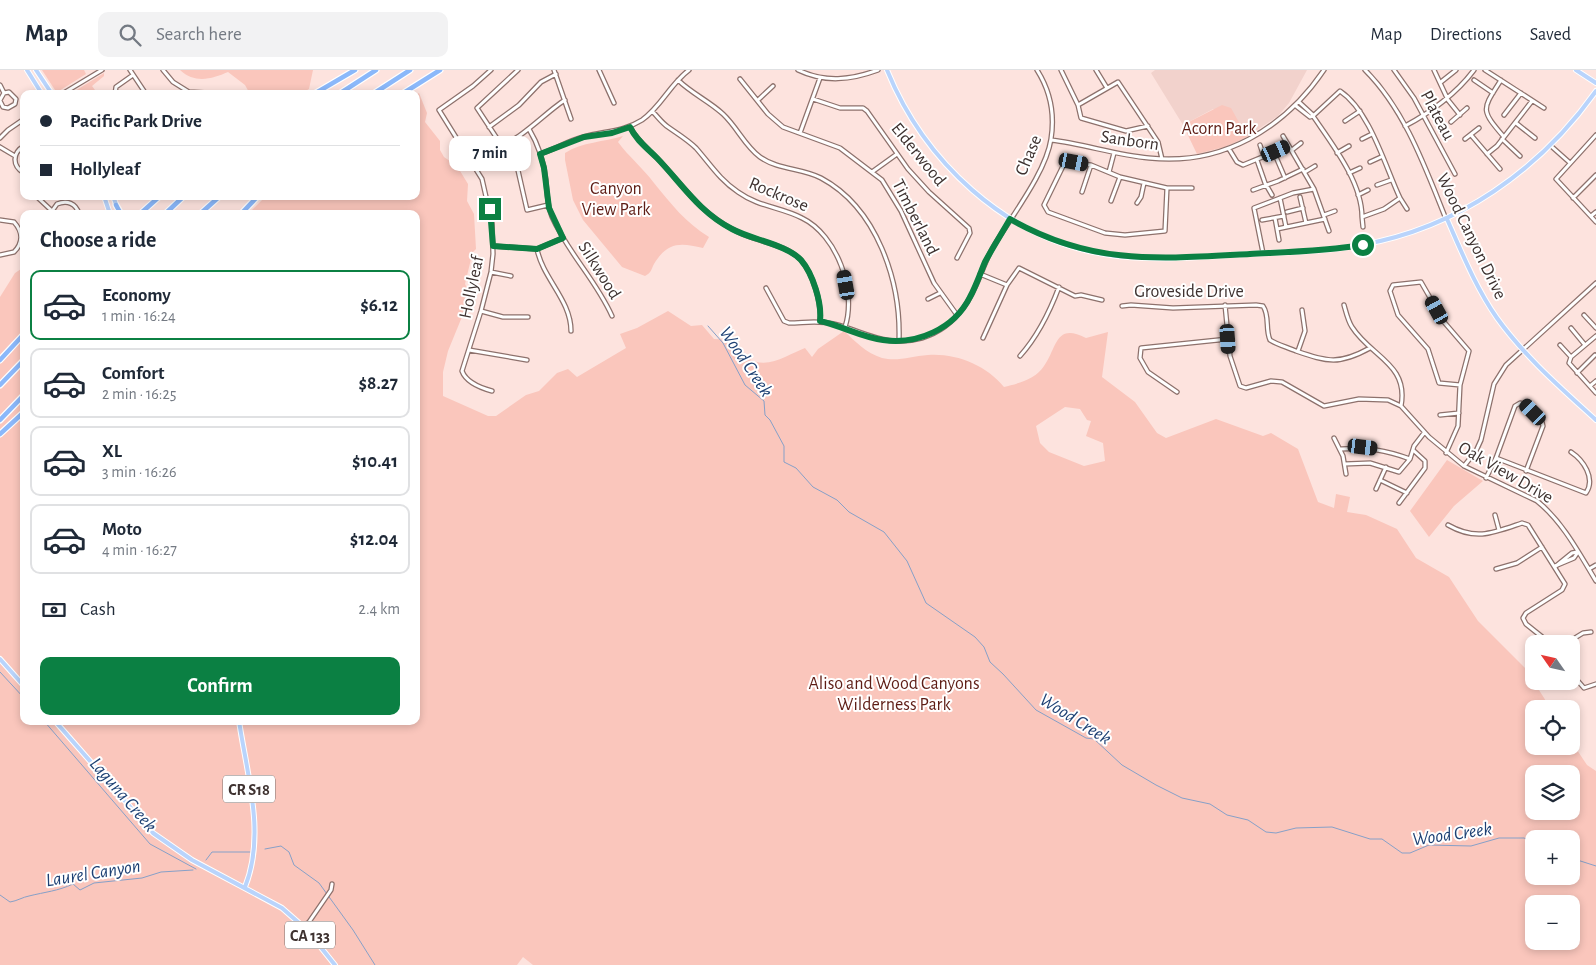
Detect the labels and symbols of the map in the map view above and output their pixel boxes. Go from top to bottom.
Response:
street label: Plateau [1417,88,1458,143]
street label: Elderwood [887,120,949,190]
park label: Acorn Park [1182,120,1257,138]
street label: Sanborn [1100,128,1160,154]
street label: Chase [1012,133,1045,178]
callout: 7 min [449,136,531,172]
car [1259,138,1292,164]
car [1057,152,1090,172]
street label: Wood Canyon Drive [1433,171,1509,302]
street label: Rockrose [746,174,811,215]
street label: Timberland [888,177,942,258]
park label: Canyon View Park [582,180,651,219]
route end [479,198,501,220]
route start [1352,234,1374,256]
street label: Silkwood [574,238,624,303]
street label: Hollyleaf [457,253,488,320]
car [836,269,855,301]
street label: Groveside Drive [1134,283,1244,301]
car [1423,293,1450,327]
water label: Wood Creek [715,323,776,401]
car [1219,324,1236,354]
car [1517,396,1548,428]
car [1347,438,1378,456]
street label: Oak View Drive [1455,439,1556,507]
north arrow [1525,635,1580,690]
park label: Aliso and Wood Canyons Wilderness Park [808,675,980,714]
water label: Wood Creek [1036,690,1114,749]
water label: Laguna Creek [86,754,160,836]
road number: CR S18 [223,776,275,802]
water label: Wood Creek [1411,819,1494,849]
water label: Laurel Canyon [45,857,142,890]
road number: CA 133 [285,922,335,948]

